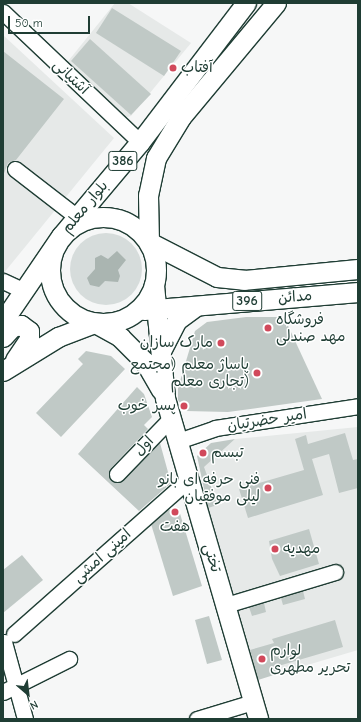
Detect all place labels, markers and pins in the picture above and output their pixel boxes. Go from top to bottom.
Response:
place label: آفتاب [181,59,213,77]
marker: آفتاب [168,63,178,73]
place label: فروشگاه مهد صندلی [276,310,346,345]
marker: فروشگاه مهد صندلی [263,323,273,333]
place label: مارک سازان [140,334,213,352]
marker: مارک سازان [216,338,226,348]
place label: پاساژ معلم (مجتمع تجاری معلم) [130,355,249,390]
marker: پاساژ معلم (مجتمع تجاری معلم) [252,368,262,378]
place label: پسر خوب [118,397,176,415]
marker: پسر خوب [179,401,189,411]
place label: تبسم [211,444,244,462]
marker: تبسم [198,448,208,458]
place label: فنی حرفه ای بانو لیلی موفقیان [158,470,260,505]
marker: فنی حرفه ای بانو لیلی موفقیان [263,483,273,493]
marker: هفت [170,507,180,517]
place label: هفت [160,518,190,536]
place label: مهدیه [283,540,320,558]
marker: مهدیه [270,544,280,554]
place label: لوارم تحریر مطهری [270,641,350,676]
marker: لوارم تحریر مطهری [257,654,267,664]

